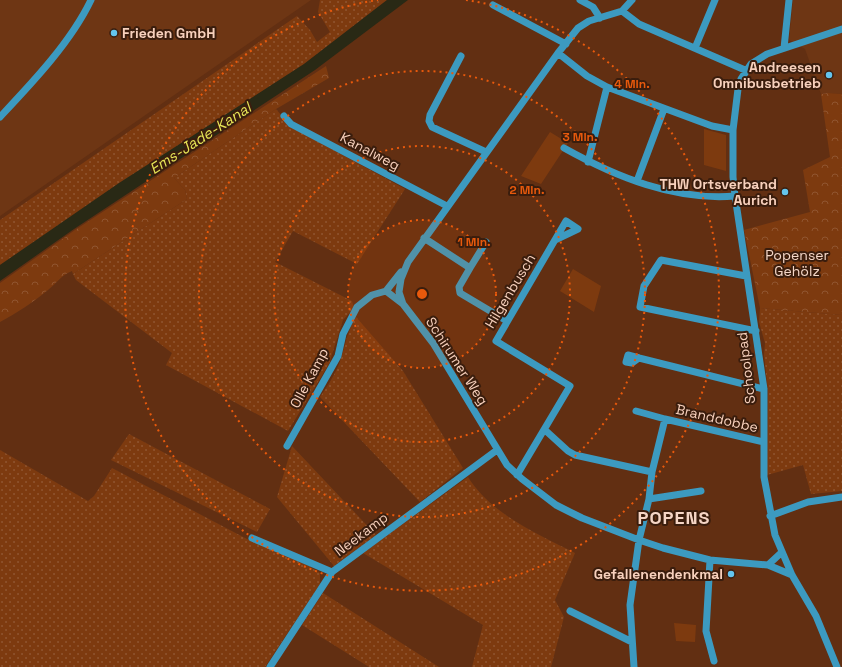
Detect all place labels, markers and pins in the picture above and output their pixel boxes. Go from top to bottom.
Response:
place label: Frieden GmbH [122,24,215,42]
marker: Frieden GmbH [109,28,119,38]
place label: Andreesen Omnibusbetrieb [713,58,821,92]
marker: Andreesen Omnibusbetrieb [824,70,834,80]
place label: THW Ortsverband Aurich [659,175,777,209]
marker: THW Ortsverband Aurich [780,187,790,197]
centre of rings [415,287,429,301]
place label: Gefallenendenkmal [594,565,723,583]
marker: Gefallenendenkmal [726,569,736,579]

